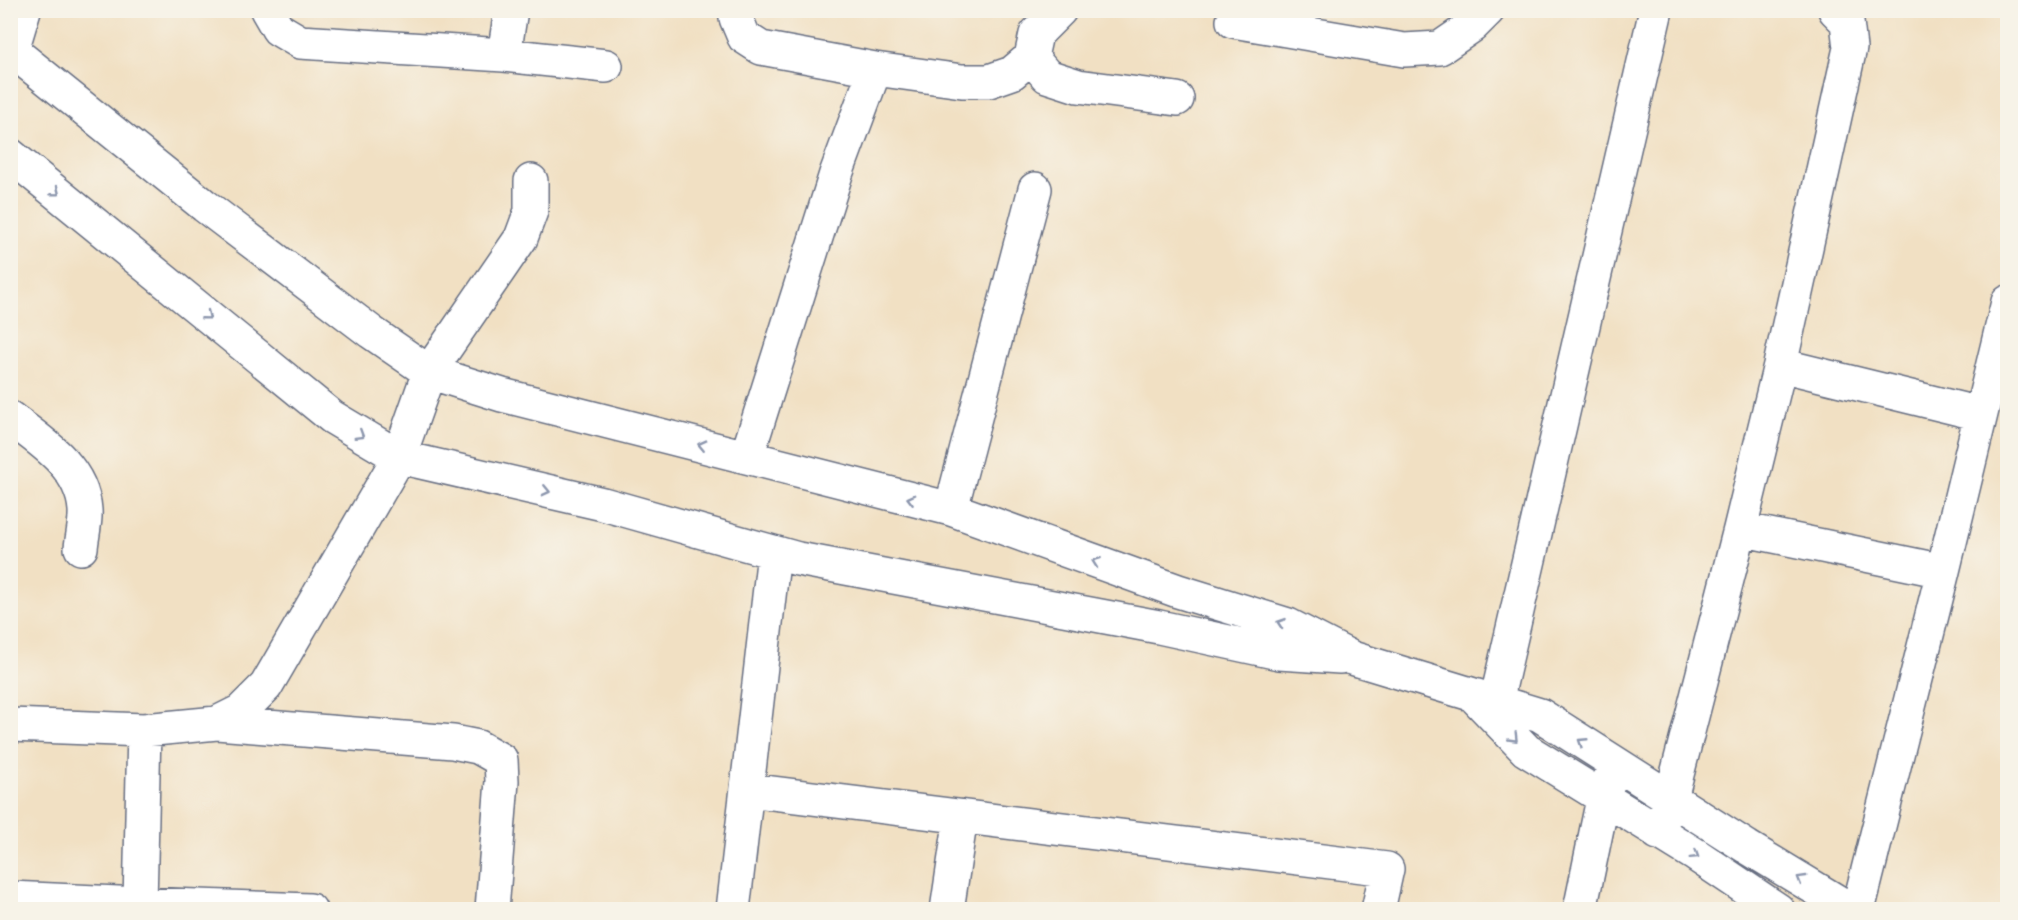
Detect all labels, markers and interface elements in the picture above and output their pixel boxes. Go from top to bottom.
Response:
one-way arrow [49,185,60,196]
one-way arrow [200,308,211,319]
one-way arrow [354,428,365,439]
one-way arrow [697,440,707,453]
one-way arrow [541,484,551,497]
one-way arrow [907,493,917,506]
one-way arrow [1091,556,1102,569]
one-way arrow [1276,618,1287,630]
one-way arrow [1507,731,1518,742]
one-way arrow [1578,739,1589,750]
one-way arrow [1689,848,1699,860]
one-way arrow [1797,875,1807,887]

